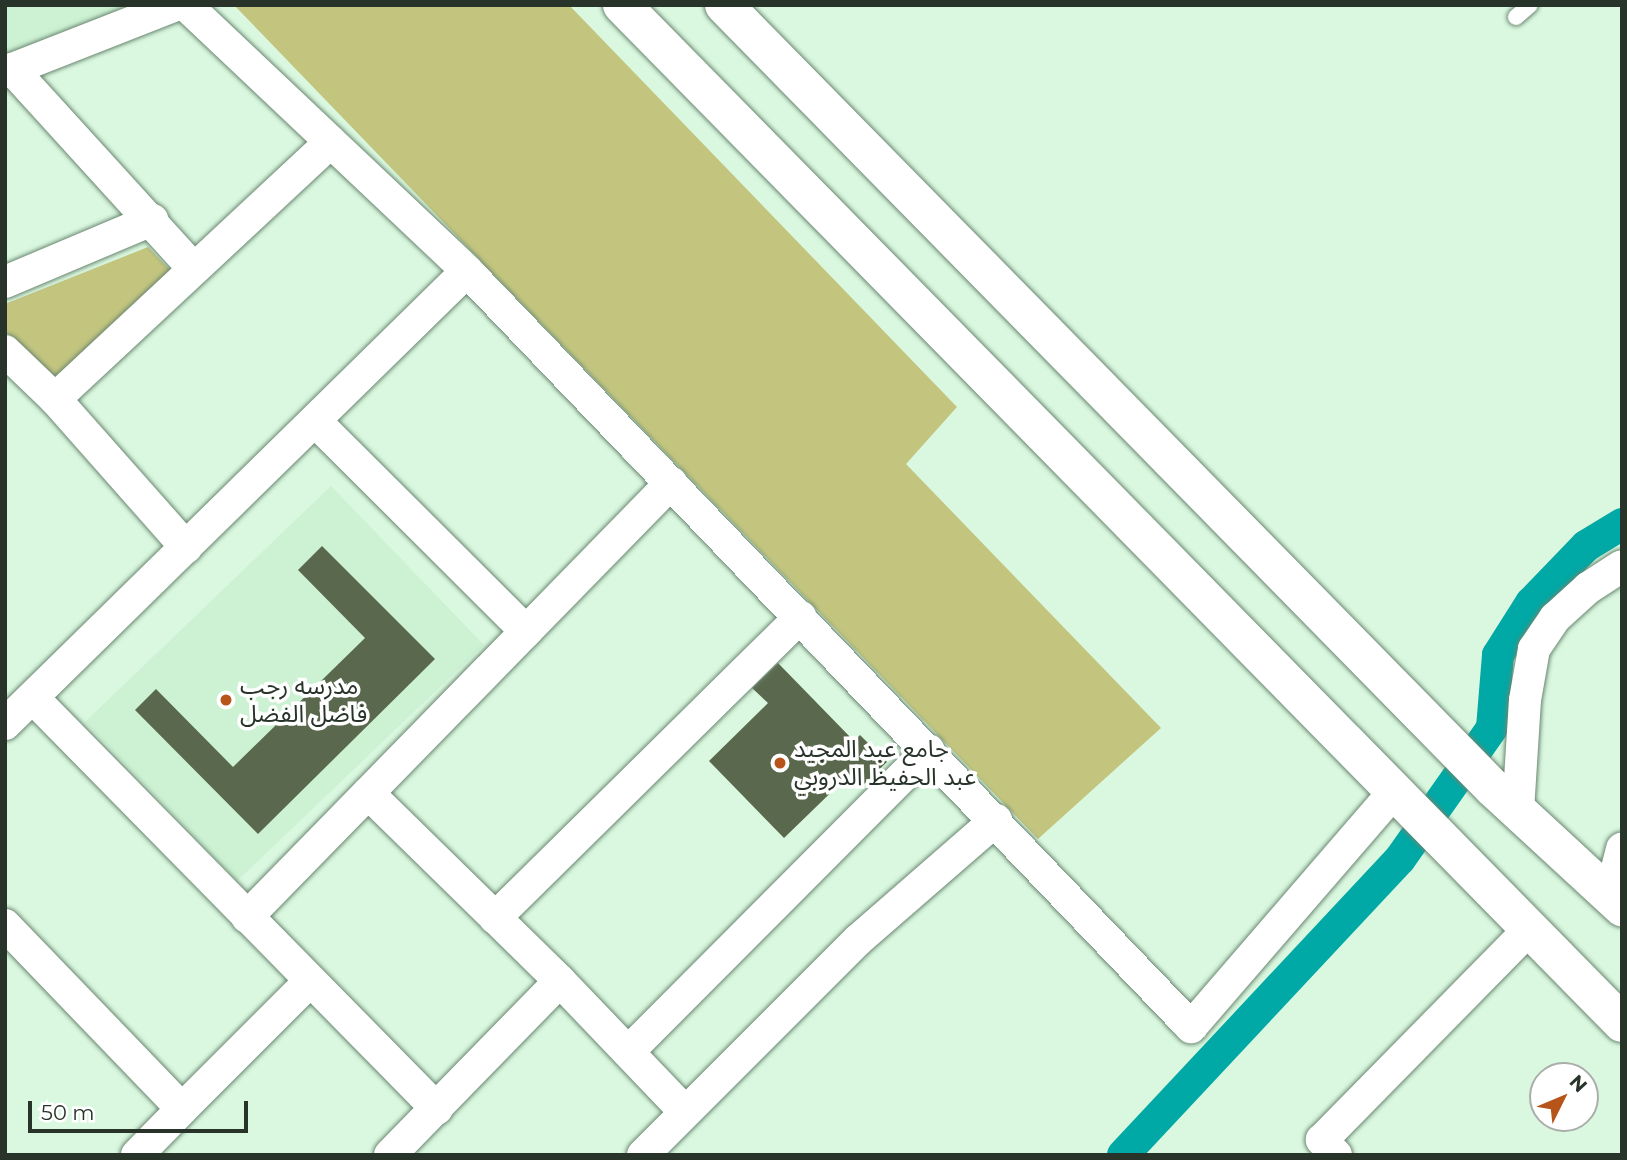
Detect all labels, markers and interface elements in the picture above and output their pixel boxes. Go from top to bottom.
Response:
place label: مدرسه رجب فاضل الفضل [240,672,367,728]
marker: مدرسه رجب فاضل الفضل [218,692,234,708]
place label: جامع عبد المجيد عبد الحفيظ الدروبي [794,735,976,791]
marker: جامع عبد المجيد عبد الحفيظ الدروبي [772,755,788,771]
north arrow [1529,1062,1599,1132]
text: N [1565,1070,1592,1097]
scale bar [32,1086,252,1130]
text: 50 m [41,1100,95,1125]

